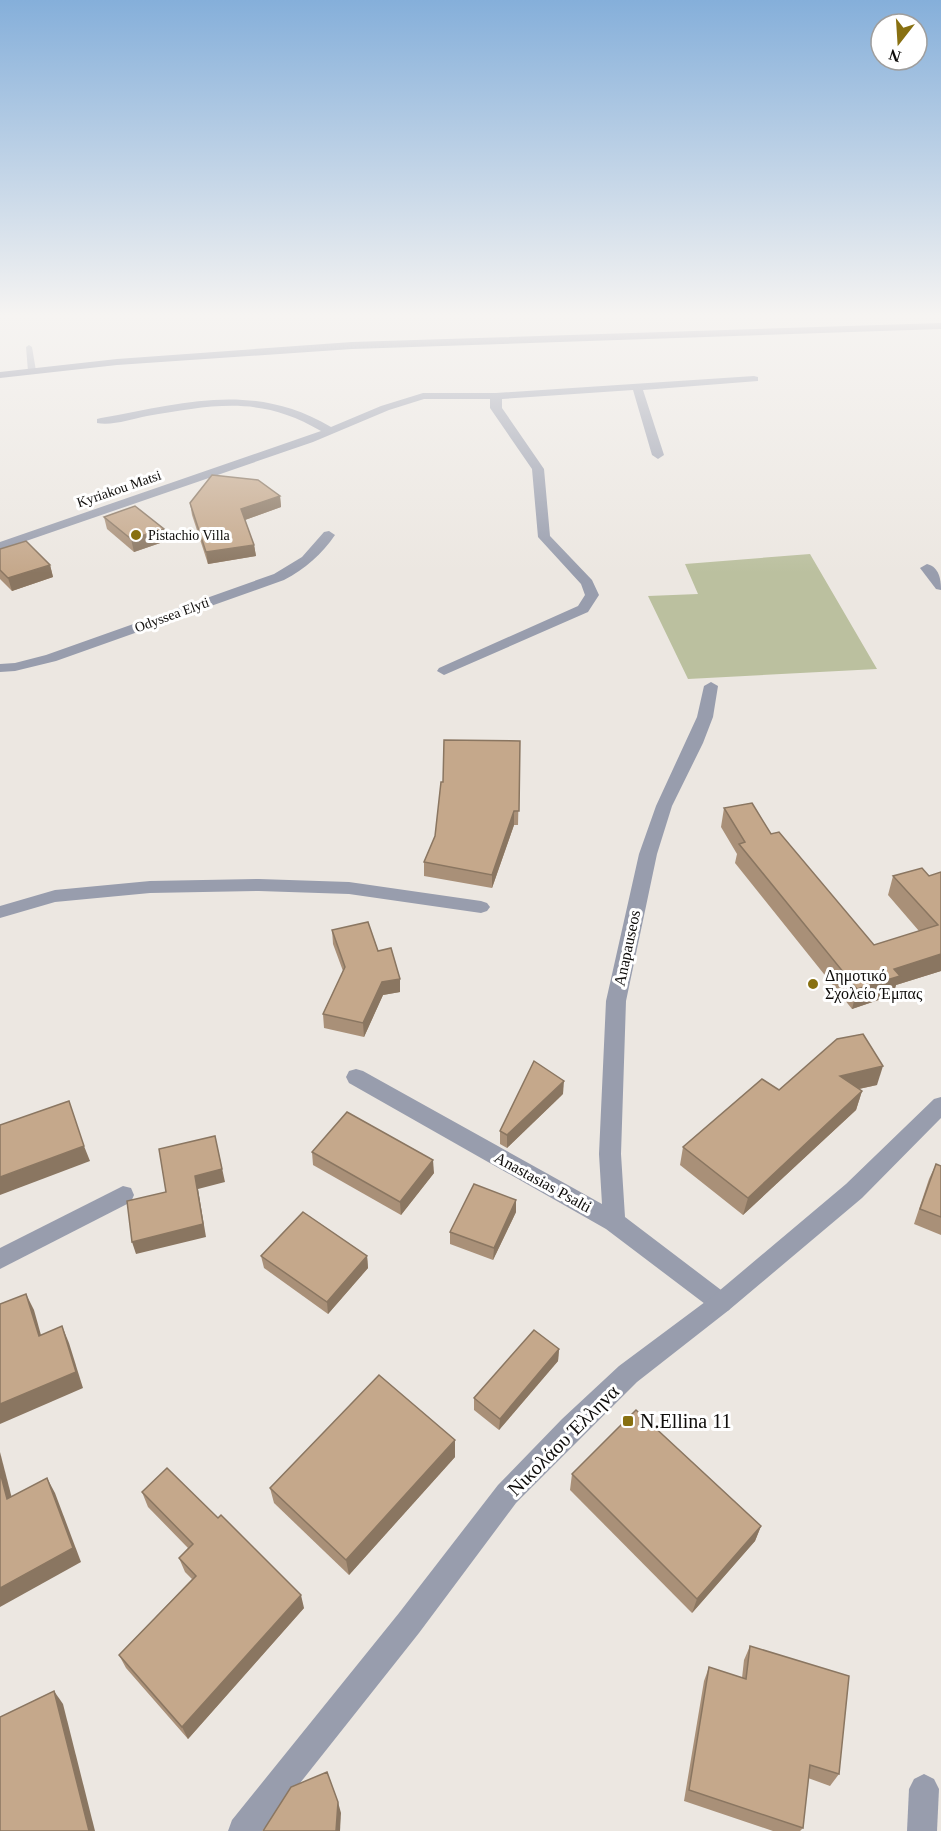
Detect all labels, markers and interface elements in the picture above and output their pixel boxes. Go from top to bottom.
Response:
north arrow [869,12,929,72]
text: N [886,46,903,66]
street label: Kyriakou Matsi [75,468,163,510]
marker: Pistachio Villa [129,528,143,542]
place label: Pistachio Villa [148,528,231,543]
street label: Odyssea Elyti [133,595,211,635]
street label: Anapauseos [611,908,644,988]
place label: Δημοτικό Σχολείο Έμπας [825,967,923,1003]
marker: Δημοτικό Σχολείο Έμπας [806,977,820,991]
street label: Anastasias Psalti [492,1148,595,1216]
street label: Νικολάου Έλληνα [503,1380,624,1501]
place label: N.Ellina 11 [640,1410,731,1432]
marker: N.Ellina 11 [621,1414,635,1428]

